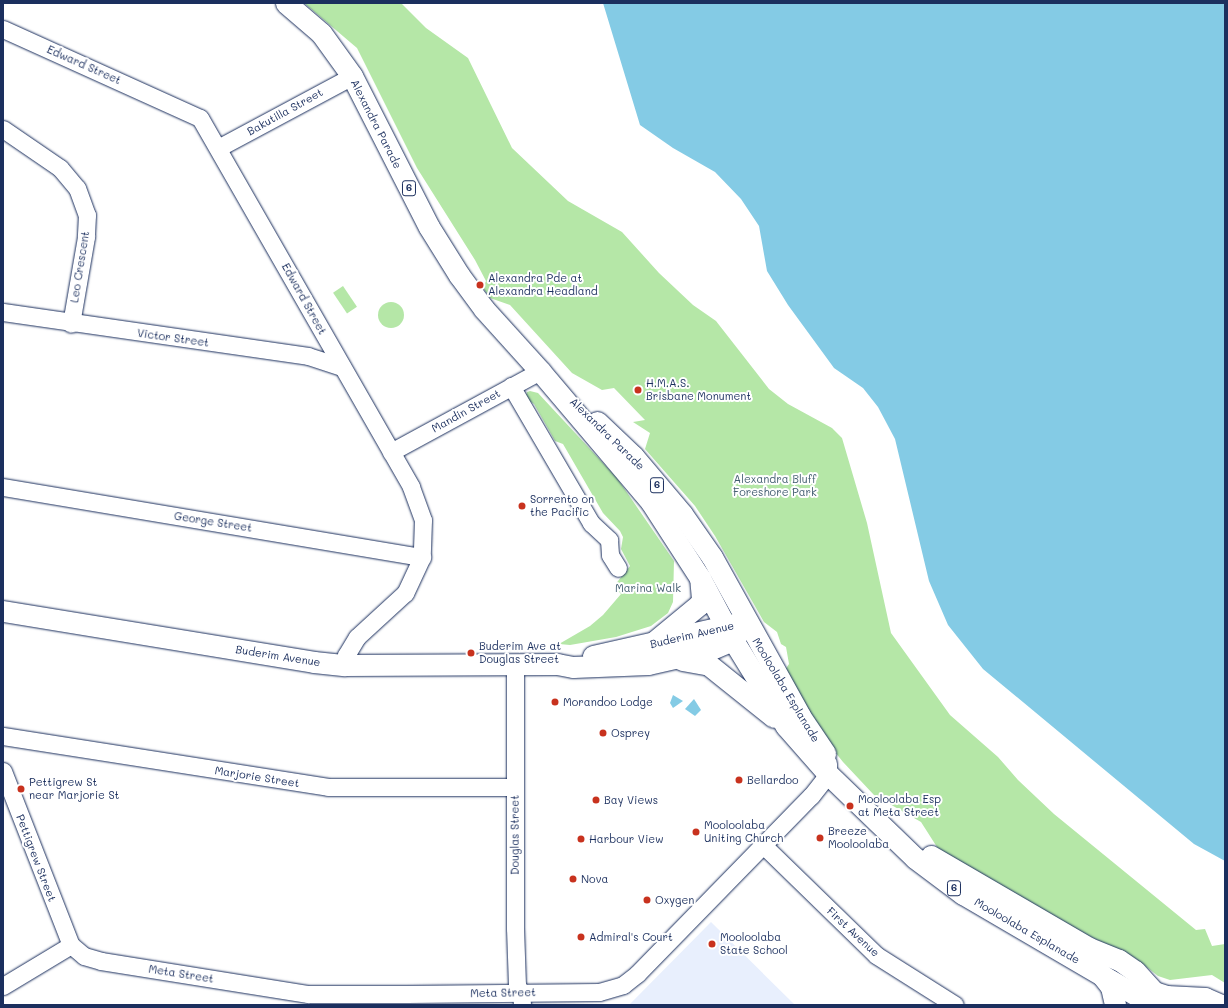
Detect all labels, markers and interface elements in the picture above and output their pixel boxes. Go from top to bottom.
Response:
street label: Edward Street [45,43,123,87]
street label: Alexandra Parade [348,77,404,171]
street label: Bakutilla Street [245,86,325,138]
road number: 6 [401,180,417,196]
street label: Leo Crescent [68,230,92,304]
street label: Edward Street [279,261,329,337]
place label: Alexandra Pde at Alexandra Headland [488,272,598,298]
marker: Alexandra Pde at Alexandra Headland [475,280,485,290]
street label: Victor Street [136,326,210,350]
place label: H.M.A.S. Brisbane Monument [646,377,751,403]
marker: H.M.A.S. Brisbane Monument [633,385,643,395]
street label: Mandin Street [429,387,503,435]
street label: Alexandra Parade [567,395,647,473]
park label: Alexandra Bluff Foreshore Park [733,473,817,499]
road number: 6 [649,477,665,493]
place label: Sorrento on the Pacific [530,493,594,519]
marker: Sorrento on the Pacific [517,501,527,511]
street label: George Street [173,509,253,535]
park label: Marina Walk [615,581,681,595]
street label: Buderim Avenue [649,619,735,651]
street label: Mooloolaba Esplanade [750,635,822,745]
place label: Buderim Ave at Douglas Street [479,640,561,666]
street label: Buderim Avenue [235,643,321,669]
marker: Buderim Ave at Douglas Street [466,648,476,658]
place label: Morandoo Lodge [563,695,653,709]
marker: Morandoo Lodge [550,697,560,707]
place label: Osprey [611,726,650,740]
marker: Osprey [598,728,608,738]
street label: Marjorie Street [214,764,300,790]
place label: Bellardoo [747,773,799,787]
marker: Bellardoo [734,775,744,785]
place label: Pettigrew St near Marjorie St [29,776,119,802]
marker: Pettigrew St near Marjorie St [16,784,26,794]
place label: Bay Views [604,793,658,807]
place label: Mooloolaba Esp at Meta Street [858,793,941,819]
street label: Douglas Street [508,795,522,875]
marker: Bay Views [591,795,601,805]
marker: Mooloolaba Esp at Meta Street [845,801,855,811]
street label: Pettigrew Street [13,813,59,903]
place label: Mooloolaba Uniting Church [704,819,783,845]
place label: Breeze Mooloolaba [828,825,889,851]
marker: Mooloolaba Uniting Church [691,827,701,837]
place label: Harbour View [589,832,664,846]
marker: Breeze Mooloolaba [815,833,825,843]
marker: Harbour View [576,834,586,844]
place label: Nova [581,872,608,886]
marker: Nova [568,874,578,884]
road number: 6 [946,880,962,896]
place label: Oxygen [655,893,694,907]
marker: Oxygen [642,895,652,905]
street label: Mooloolaba Esplanade [972,895,1082,967]
street label: First Avenue [824,904,882,960]
place label: Admiral's Court [589,930,673,944]
place label: Mooloolaba State School [720,931,788,957]
marker: Admiral's Court [576,932,586,942]
marker: Mooloolaba State School [707,939,717,949]
street label: Meta Street [147,962,215,986]
street label: Meta Street [470,986,536,1000]

